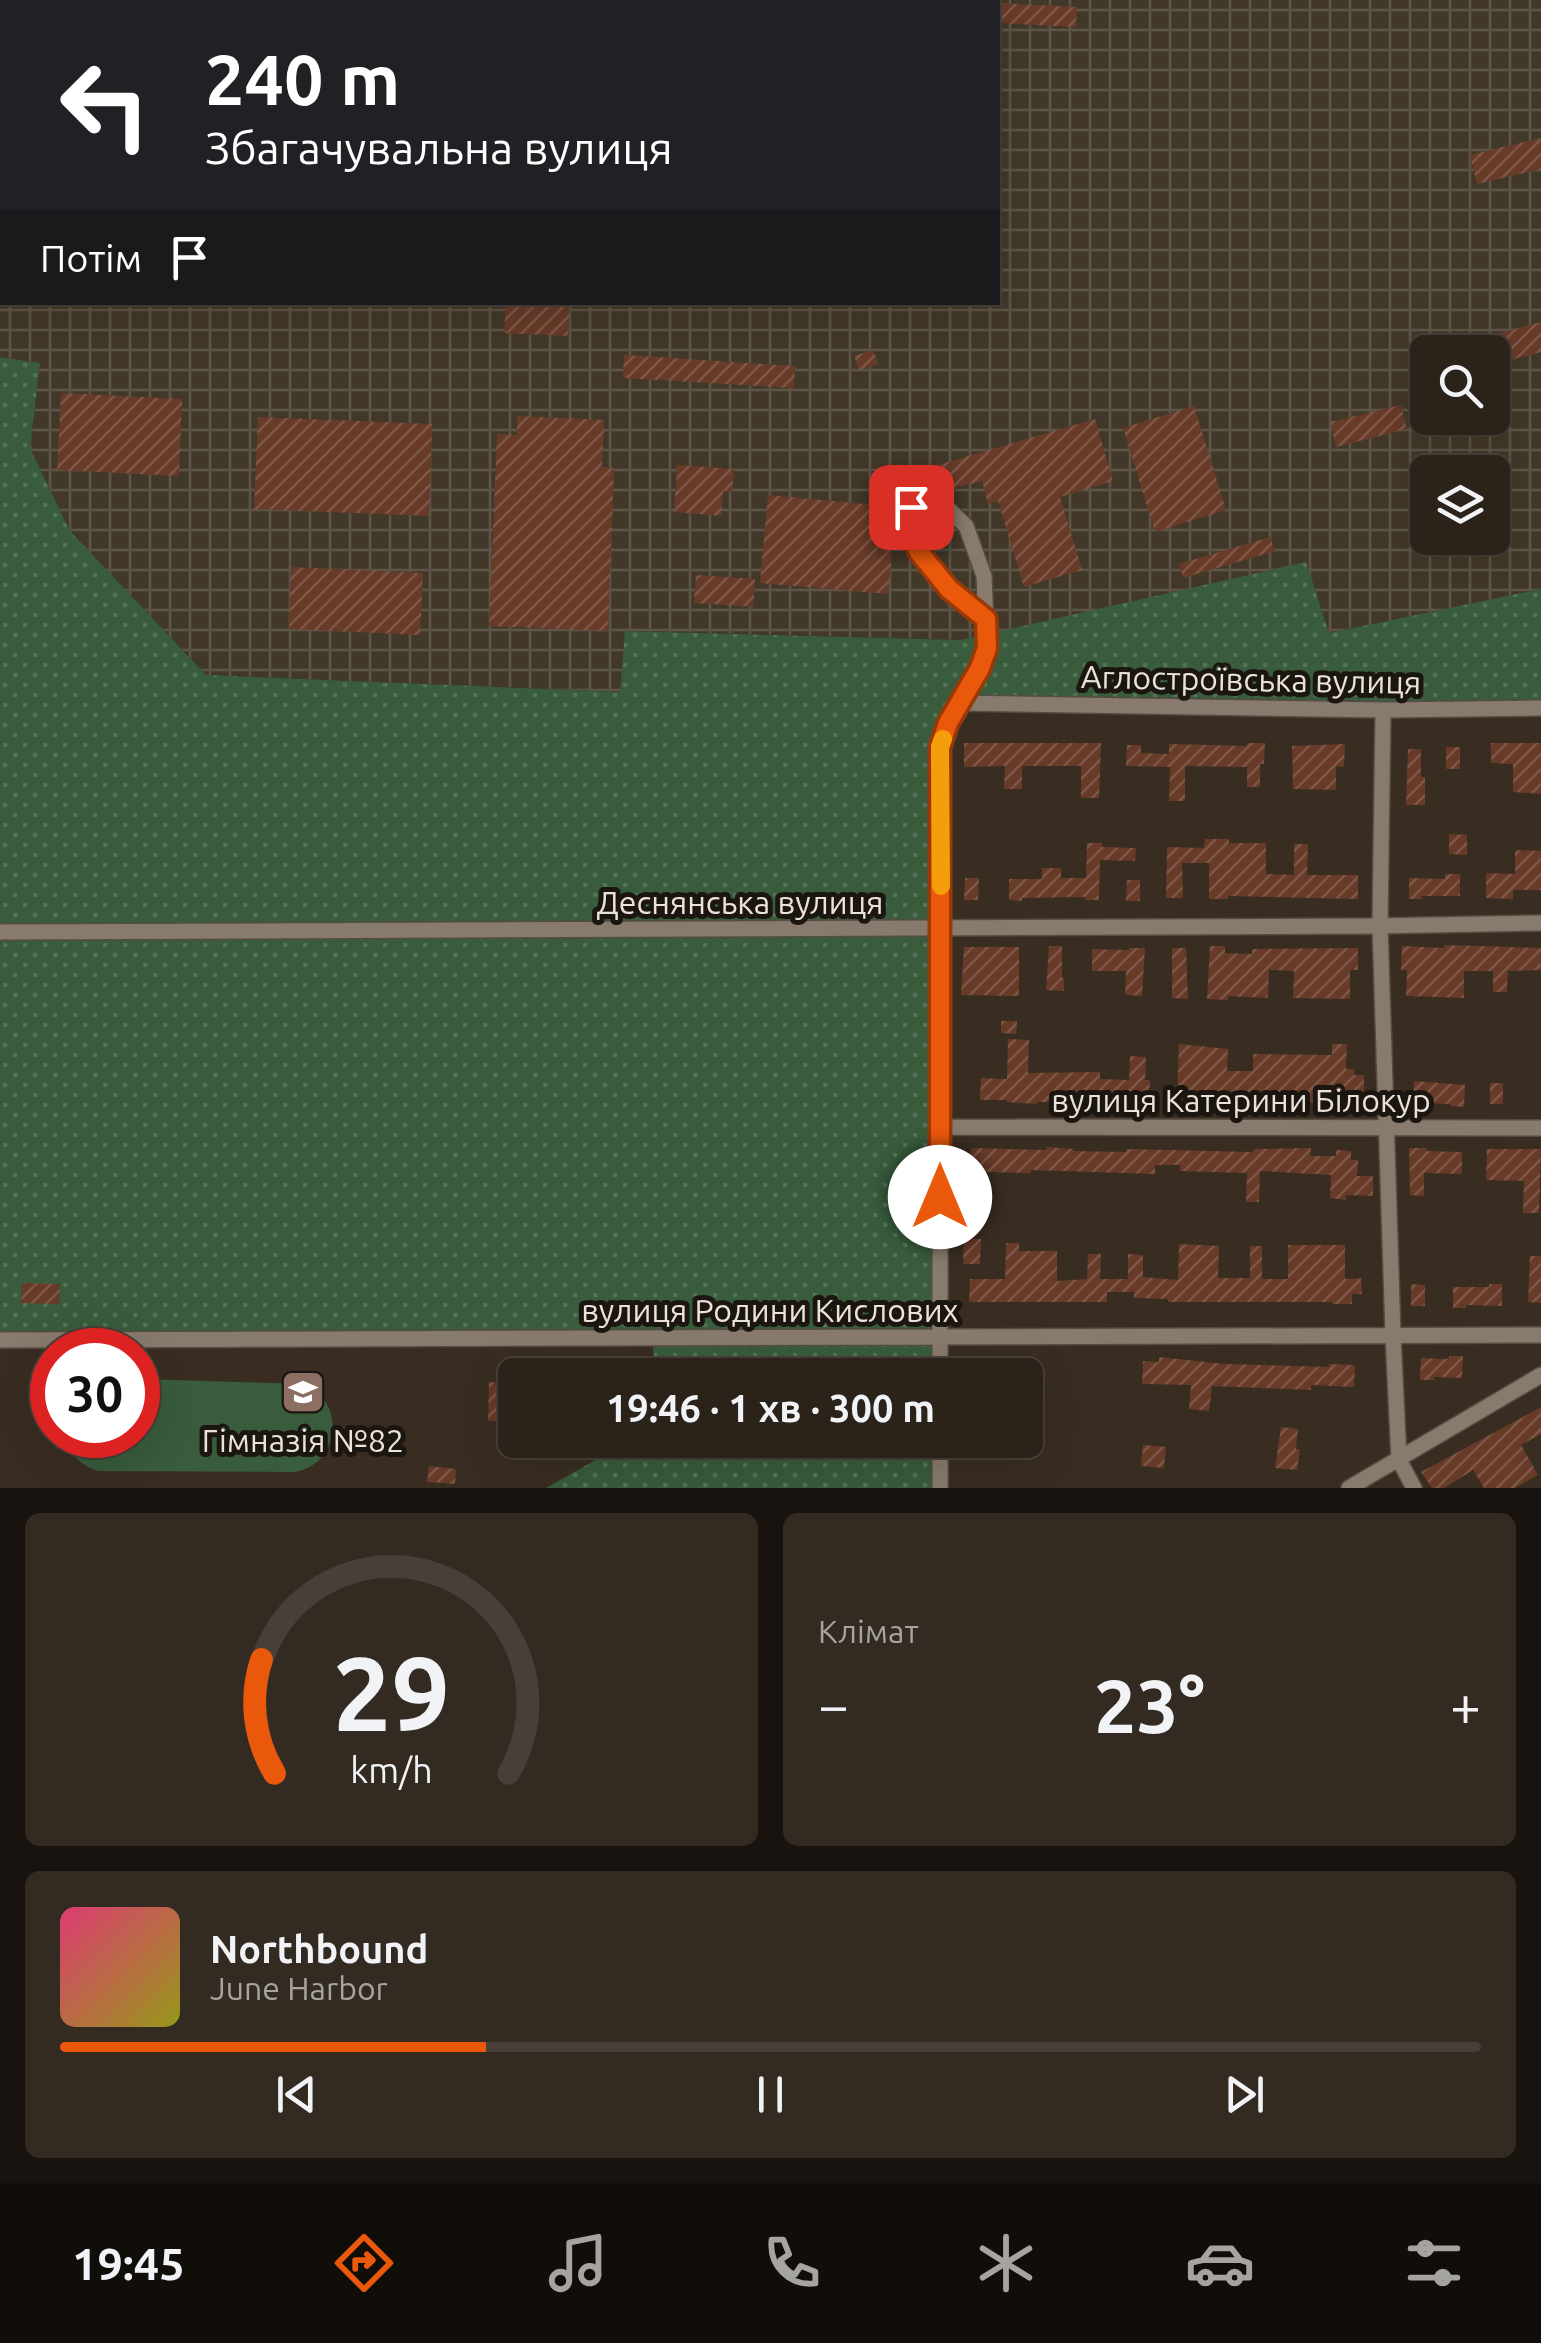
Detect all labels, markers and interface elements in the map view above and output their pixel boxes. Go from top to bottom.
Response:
icon: left [40,40,170,170]
text: 240 m [205,40,400,118]
text: Збагачувальна вулиця [205,122,673,173]
icon: arrive [162,230,217,285]
text: Потім [40,237,142,279]
map controls [1410,335,1510,555]
button: search [1410,335,1510,435]
button: layers [1410,455,1510,555]
pin [869,465,954,550]
icon: arrive [884,480,939,535]
street label: Аглостроївська вулиця [1081,658,1421,700]
street label: Деснянська вулиця [596,884,884,920]
street label: вулиця Катерини Білокур [1051,1082,1431,1118]
position arrow [888,1145,992,1249]
street label: вулиця Родини Кислових [581,1292,959,1328]
speed limit sign: 30 [30,1328,160,1458]
school or university icon: Гімназія №82 [280,1369,326,1415]
text: 19:46 · 1 хв · 300 m [606,1387,935,1429]
place label: Гімназія №82 [202,1422,404,1458]
text: Клімат [818,1613,919,1649]
text: 29 [333,1634,450,1751]
text: 23° [1094,1663,1205,1747]
text: − [818,1674,849,1735]
text: + [1450,1674,1481,1735]
text: km/h [350,1750,433,1790]
text: Northbound [210,1928,428,1970]
text: June Harbor [210,1970,388,2006]
icon: previous [269,2067,324,2122]
icon: pause [743,2067,798,2122]
icon: next [1217,2067,1272,2122]
icon: directions [329,2228,399,2298]
icon: music [543,2228,613,2298]
icon: phone [757,2228,827,2298]
icon: climate [971,2228,1041,2298]
icon: car [1185,2228,1255,2298]
icon: filters [1399,2228,1469,2298]
text: 19:45 [72,2238,185,2289]

